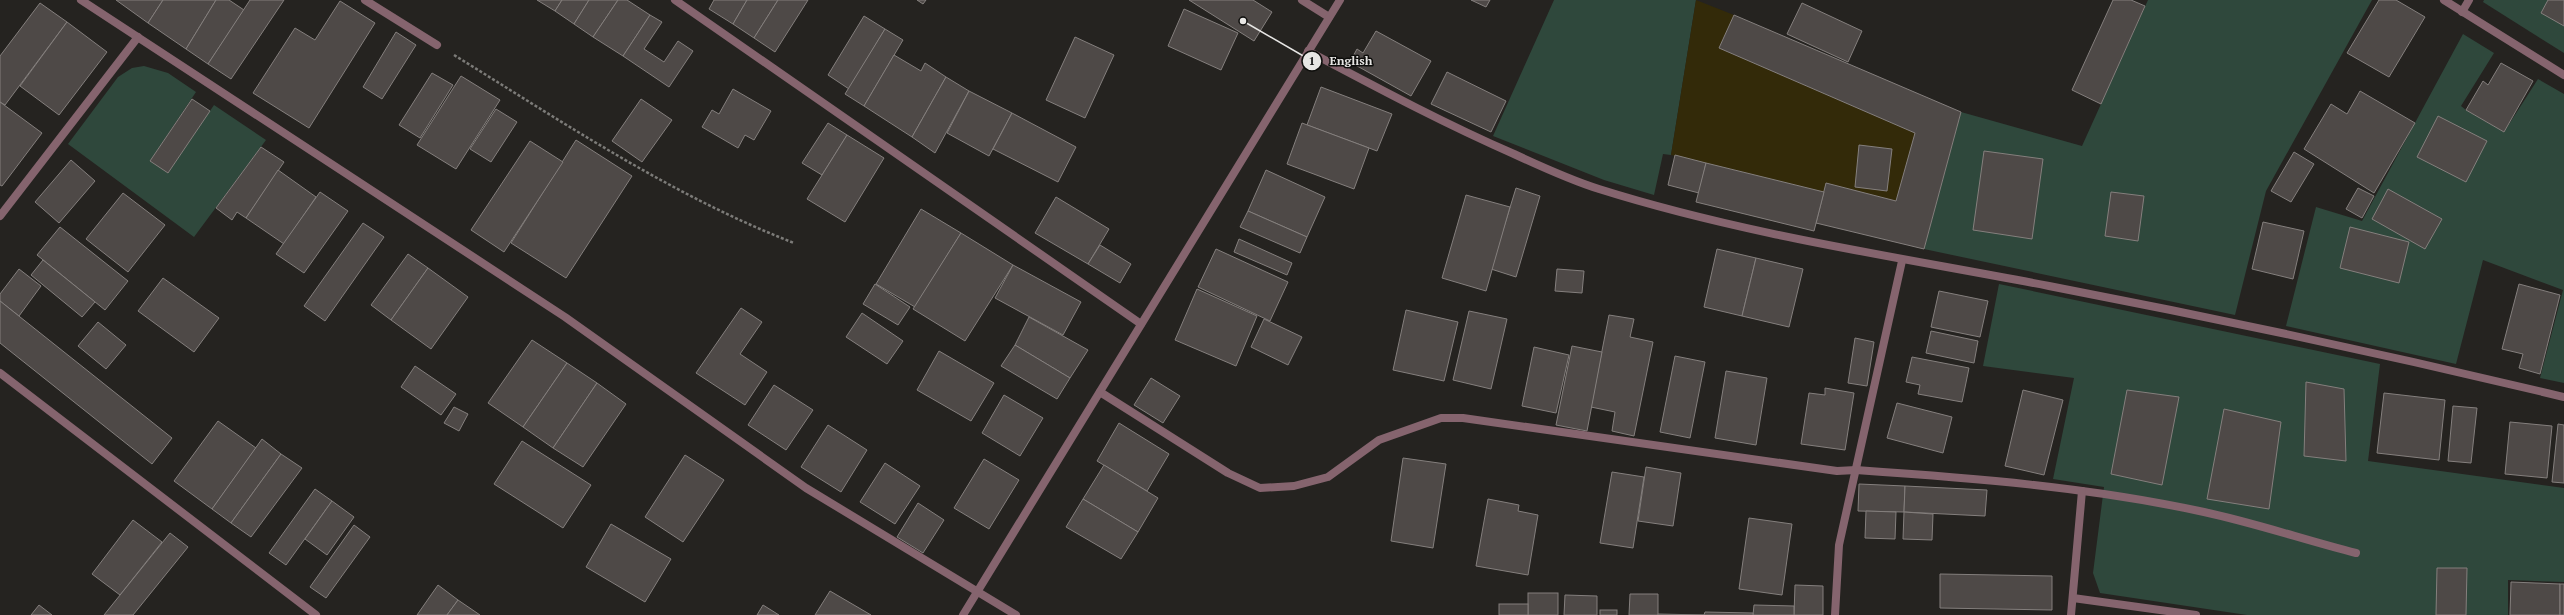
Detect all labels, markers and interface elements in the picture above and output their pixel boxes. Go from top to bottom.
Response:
callout: English [1302,49,1381,73]
text: 1 [1309,53,1315,68]
text: English [1330,53,1373,68]

